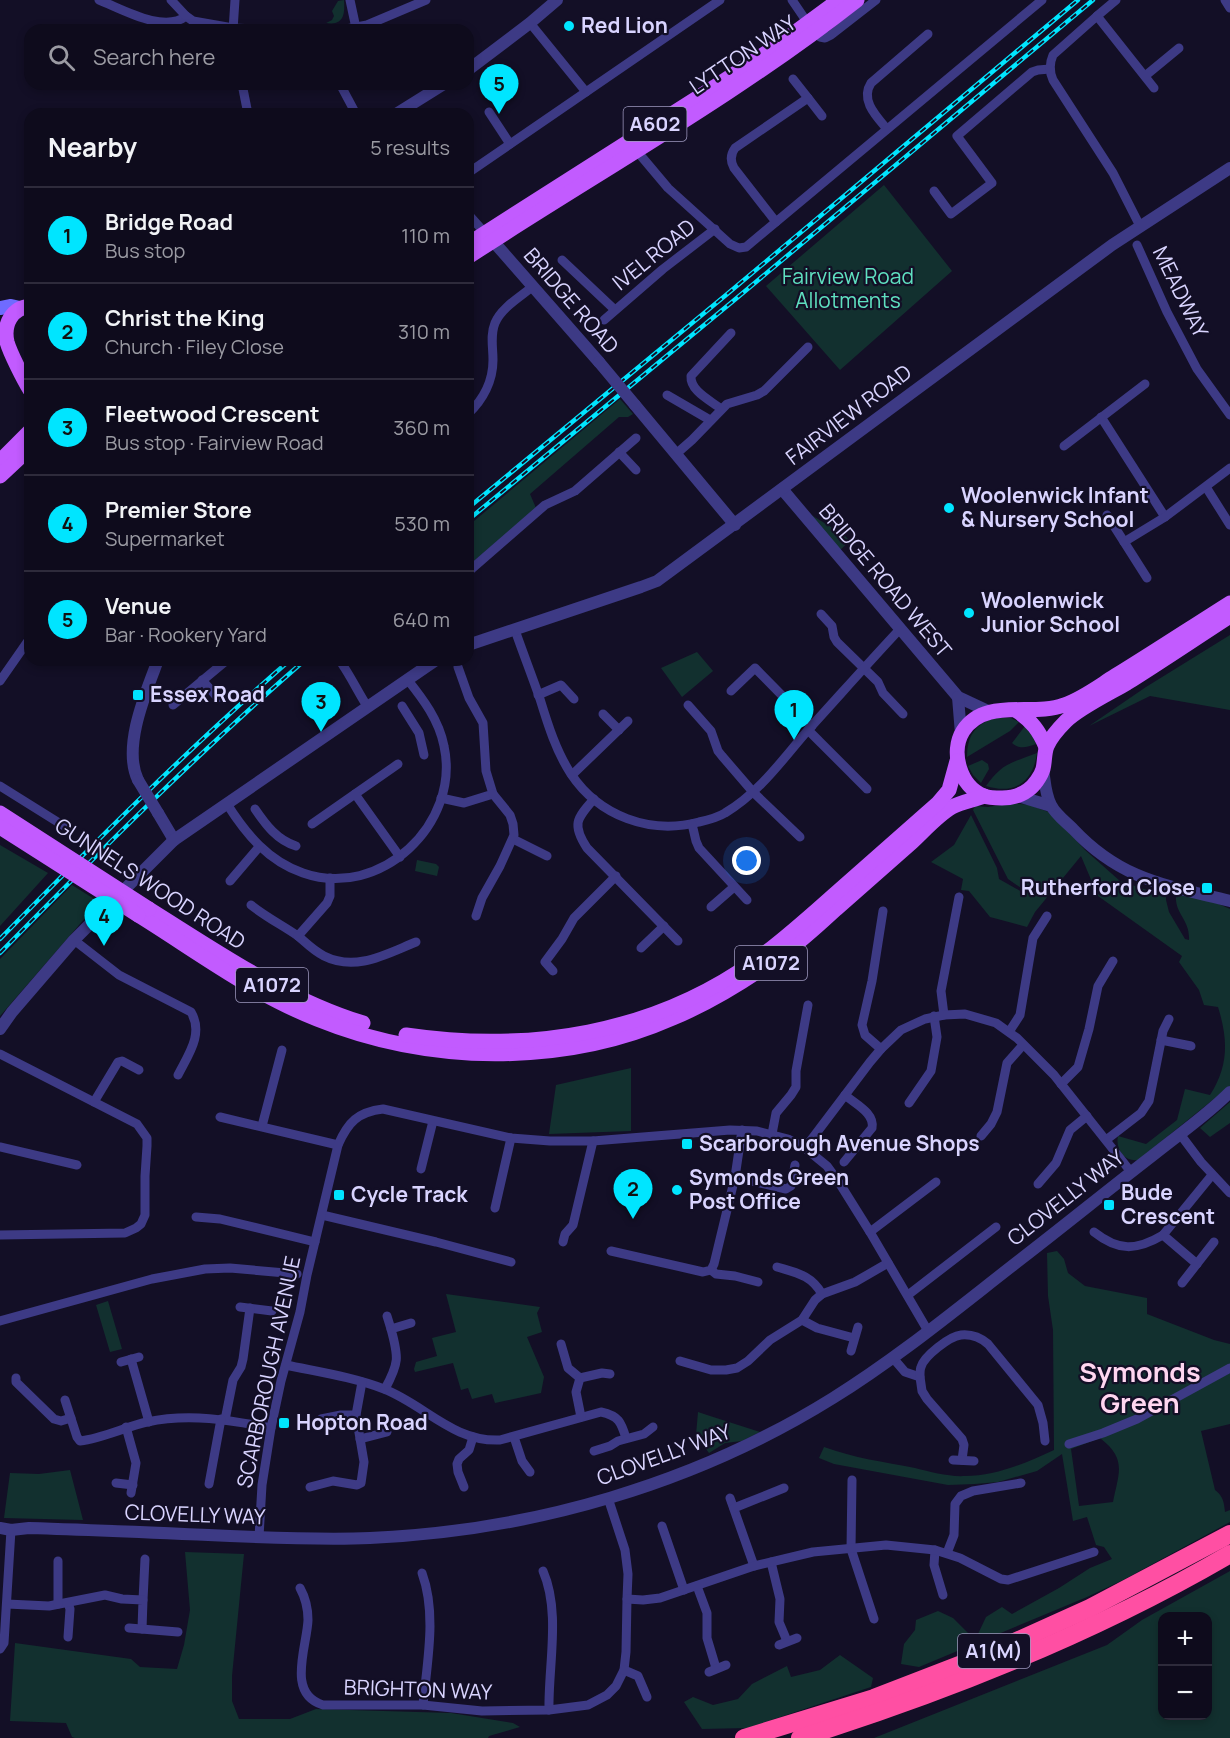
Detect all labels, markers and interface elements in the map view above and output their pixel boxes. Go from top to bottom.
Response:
street label: LYTTON WAY [684,8,801,100]
place label: Red Lion [581,11,668,39]
marker: Red Lion [562,19,576,33]
search box [24,24,474,90]
icon: search [45,41,78,74]
text: Search here [93,42,215,72]
pin: 5 [480,64,518,114]
road number: A602 [624,107,686,141]
text: Nearby [48,129,137,165]
text: 5 results [370,134,450,161]
text: Bridge Road [105,207,233,237]
street label: IVEL ROAD [606,212,701,296]
text: 1 [63,222,72,249]
text: 110 m [401,222,450,249]
text: Bus stop [105,237,185,264]
street label: MEADWAY [1147,241,1215,342]
street label: BRIDGE ROAD [518,242,625,359]
park label: Fairview Road Allotments [782,262,914,314]
text: Christ the King [105,303,264,333]
text: 2 [62,318,73,345]
text: 310 m [398,318,450,345]
text: Church · Filey Close [105,333,284,360]
street label: FAIRVIEW ROAD [780,358,917,471]
text: Fleetwood Crescent [105,399,320,429]
text: 3 [62,414,73,441]
text: 360 m [393,414,450,441]
text: Bus stop · Fairview Road [105,429,323,456]
place label: Woolenwick Infant & Nursery School [961,481,1149,533]
text: Premier Store [105,495,252,525]
street label: BRIDGE ROAD WEST [813,498,959,663]
marker: Woolenwick Infant & Nursery School [942,501,956,515]
text: 4 [61,510,74,537]
text: 530 m [394,510,450,537]
text: Supermarket [105,525,225,552]
place label: Woolenwick Junior School [981,586,1120,638]
text: Venue [105,591,171,621]
text: 5 [62,606,73,633]
text: 640 m [393,606,450,633]
marker: Woolenwick Junior School [962,606,976,620]
text: Bar · Rookery Yard [105,621,267,648]
place label: Essex Road [150,680,265,708]
pin: 3 [302,682,340,732]
marker: Essex Road [131,688,145,702]
pin: 1 [774,690,814,740]
street label: GUNNELS WOOD ROAD [50,811,251,955]
your location [732,846,761,875]
place label: Rutherford Close [1021,873,1195,901]
marker: Rutherford Close [1200,881,1214,895]
pin: 4 [84,896,124,946]
road number: A1072 [735,946,807,980]
road number: A1072 [236,968,308,1002]
place label: Scarborough Avenue Shops [699,1129,980,1157]
marker: Scarborough Avenue Shops [680,1137,694,1151]
street label: CLOVELLY WAY [1001,1143,1130,1252]
place label: Symonds Green Post Office [689,1163,849,1215]
pin: 2 [614,1170,652,1219]
place label: Bude Crescent [1121,1178,1215,1230]
place label: Cycle Track [351,1180,468,1208]
marker: Symonds Green Post Office [670,1183,684,1197]
marker: Cycle Track [332,1188,346,1202]
marker: Bude Crescent [1102,1198,1116,1212]
street label: SCARBOROUGH AVENUE [230,1253,306,1490]
district label: Symonds Green [1079,1353,1201,1421]
place label: Hopton Road [296,1408,428,1436]
marker: Hopton Road [277,1416,291,1430]
street label: CLOVELLY WAY [593,1417,735,1491]
street label: CLOVELLY WAY [124,1498,266,1530]
map controls [1158,1612,1212,1720]
button: + [1158,1612,1212,1666]
road number: A1(M) [958,1634,1030,1668]
button: − [1158,1666,1212,1720]
street label: BRIGHTON WAY [343,1672,493,1706]

